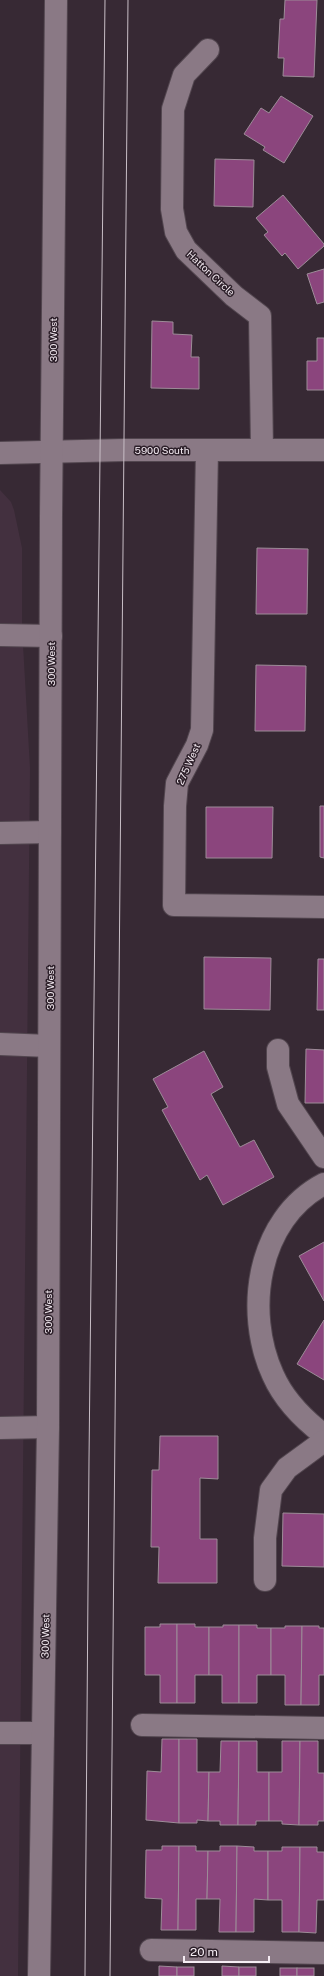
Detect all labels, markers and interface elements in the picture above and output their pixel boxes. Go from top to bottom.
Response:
street label: Hatton Circle [185,248,238,298]
street label: 300 West [47,318,59,362]
street label: 5900 South [135,444,190,456]
street label: 300 West [45,642,57,686]
street label: 275 West [174,741,202,787]
street label: 300 West [44,966,56,1010]
street label: 300 West [42,1290,54,1334]
street label: 300 West [39,1614,51,1658]
scale bar [184,1938,269,1964]
text: 20 m [190,1945,218,1959]

